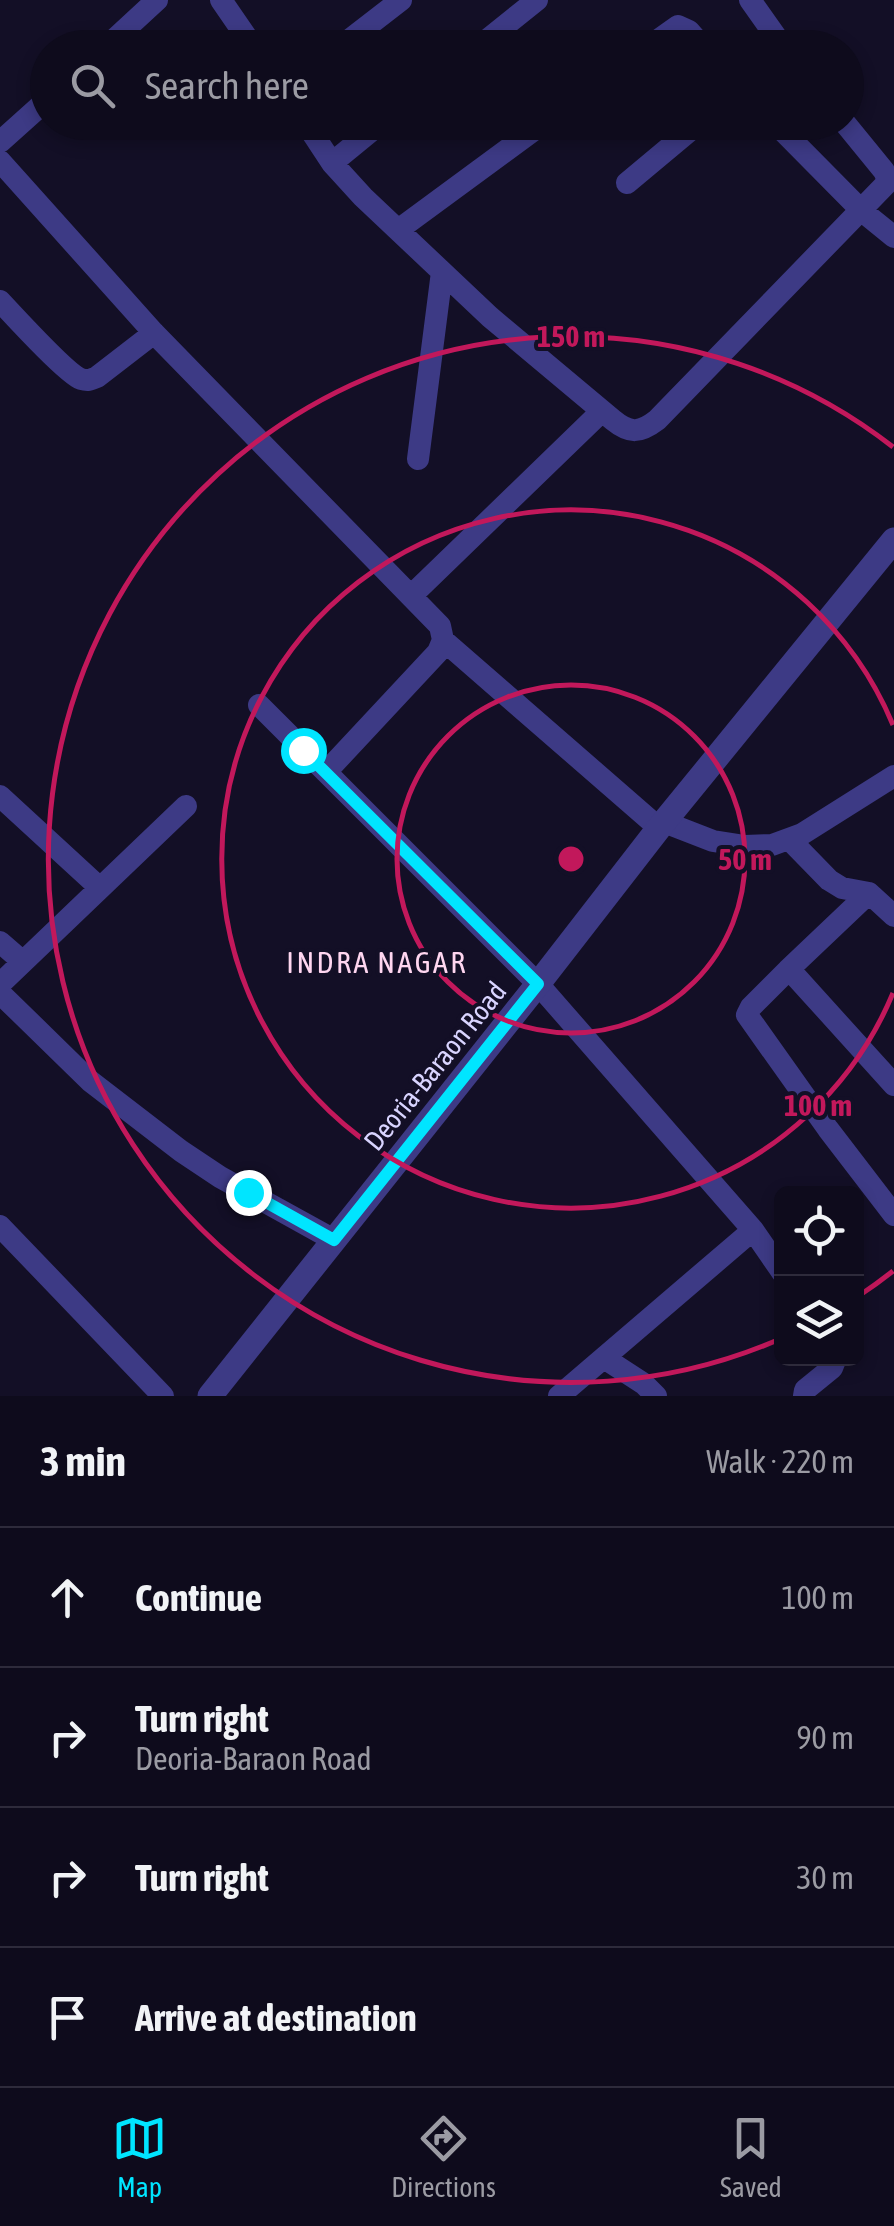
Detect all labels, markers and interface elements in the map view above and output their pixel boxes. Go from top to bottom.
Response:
search box [30,30,864,140]
icon: search [65,58,120,113]
text: Search here [145,64,309,107]
text: 150 m [537,319,605,353]
route start [281,728,327,774]
centre of rings [553,841,589,877]
text: 50 m [718,842,772,876]
district label: INDRA NAGAR [286,945,468,979]
street label: Deoria-Baraon Road [357,975,513,1157]
text: 100 m [784,1088,852,1122]
route end [226,1170,272,1216]
map controls [774,1186,864,1366]
button: locate [774,1186,864,1276]
button: layers [774,1276,864,1366]
text: 3 min [40,1437,126,1485]
text: Walk · 220 m [706,1443,854,1480]
icon: ahead [40,1570,95,1625]
text: Continue [135,1576,262,1619]
text: 100 m [781,1579,854,1616]
text: Turn right [135,1697,269,1740]
icon: right [40,1710,95,1765]
text: 90 m [796,1719,854,1756]
text: Deoria-Baraon Road [135,1740,372,1777]
icon: right [40,1850,95,1905]
text: Turn right [135,1856,269,1899]
text: 30 m [796,1859,854,1896]
icon: arrive [40,1990,95,2045]
text: Arrive at destination [135,1996,417,2039]
tab: Map [112,2111,167,2203]
tab: Directions [391,2111,496,2203]
tab: Saved [720,2111,782,2203]

